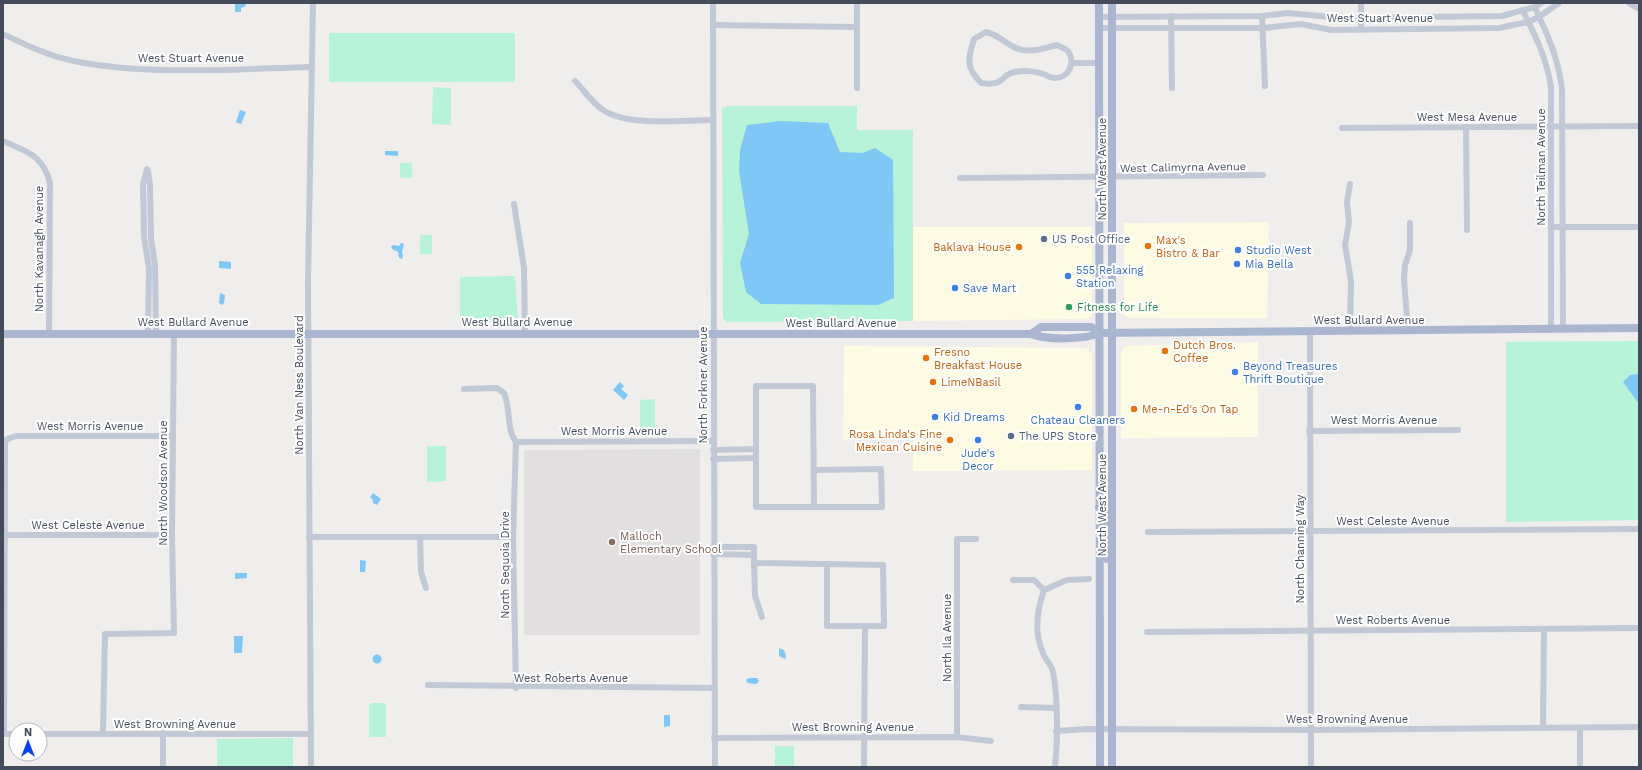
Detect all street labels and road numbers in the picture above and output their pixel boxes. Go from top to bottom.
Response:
street label: West Stuart Avenue [1327,12,1433,25]
street label: West Stuart Avenue [138,52,244,65]
street label: North Teilman Avenue [1535,108,1548,226]
street label: West Mesa Avenue [1417,111,1517,124]
street label: North West Avenue [1096,118,1109,220]
street label: West Calimyrna Avenue [1120,160,1246,175]
street label: North Kavanagh Avenue [33,186,46,312]
street label: West Bullard Avenue [1313,314,1425,327]
street label: North Van Ness Boulevard [293,315,306,455]
street label: West Bullard Avenue [137,316,249,329]
street label: West Bullard Avenue [461,316,573,329]
street label: West Bullard Avenue [785,317,897,330]
street label: North Forkner Avenue [697,327,710,443]
street label: West Morris Avenue [1331,414,1437,427]
street label: West Morris Avenue [37,420,143,433]
street label: North Woodson Avenue [157,420,170,546]
street label: West Morris Avenue [561,425,667,438]
street label: North West Avenue [1096,454,1109,556]
street label: North Channing Way [1294,494,1307,603]
street label: North Sequoia Drive [499,511,512,619]
street label: West Celeste Avenue [1336,515,1450,528]
street label: West Celeste Avenue [31,519,145,532]
street label: North Ila Avenue [941,594,954,682]
street label: West Roberts Avenue [1336,614,1450,627]
street label: West Roberts Avenue [514,672,628,685]
street label: West Browning Avenue [1286,713,1408,726]
street label: West Browning Avenue [114,718,236,731]
street label: West Browning Avenue [792,721,914,734]

